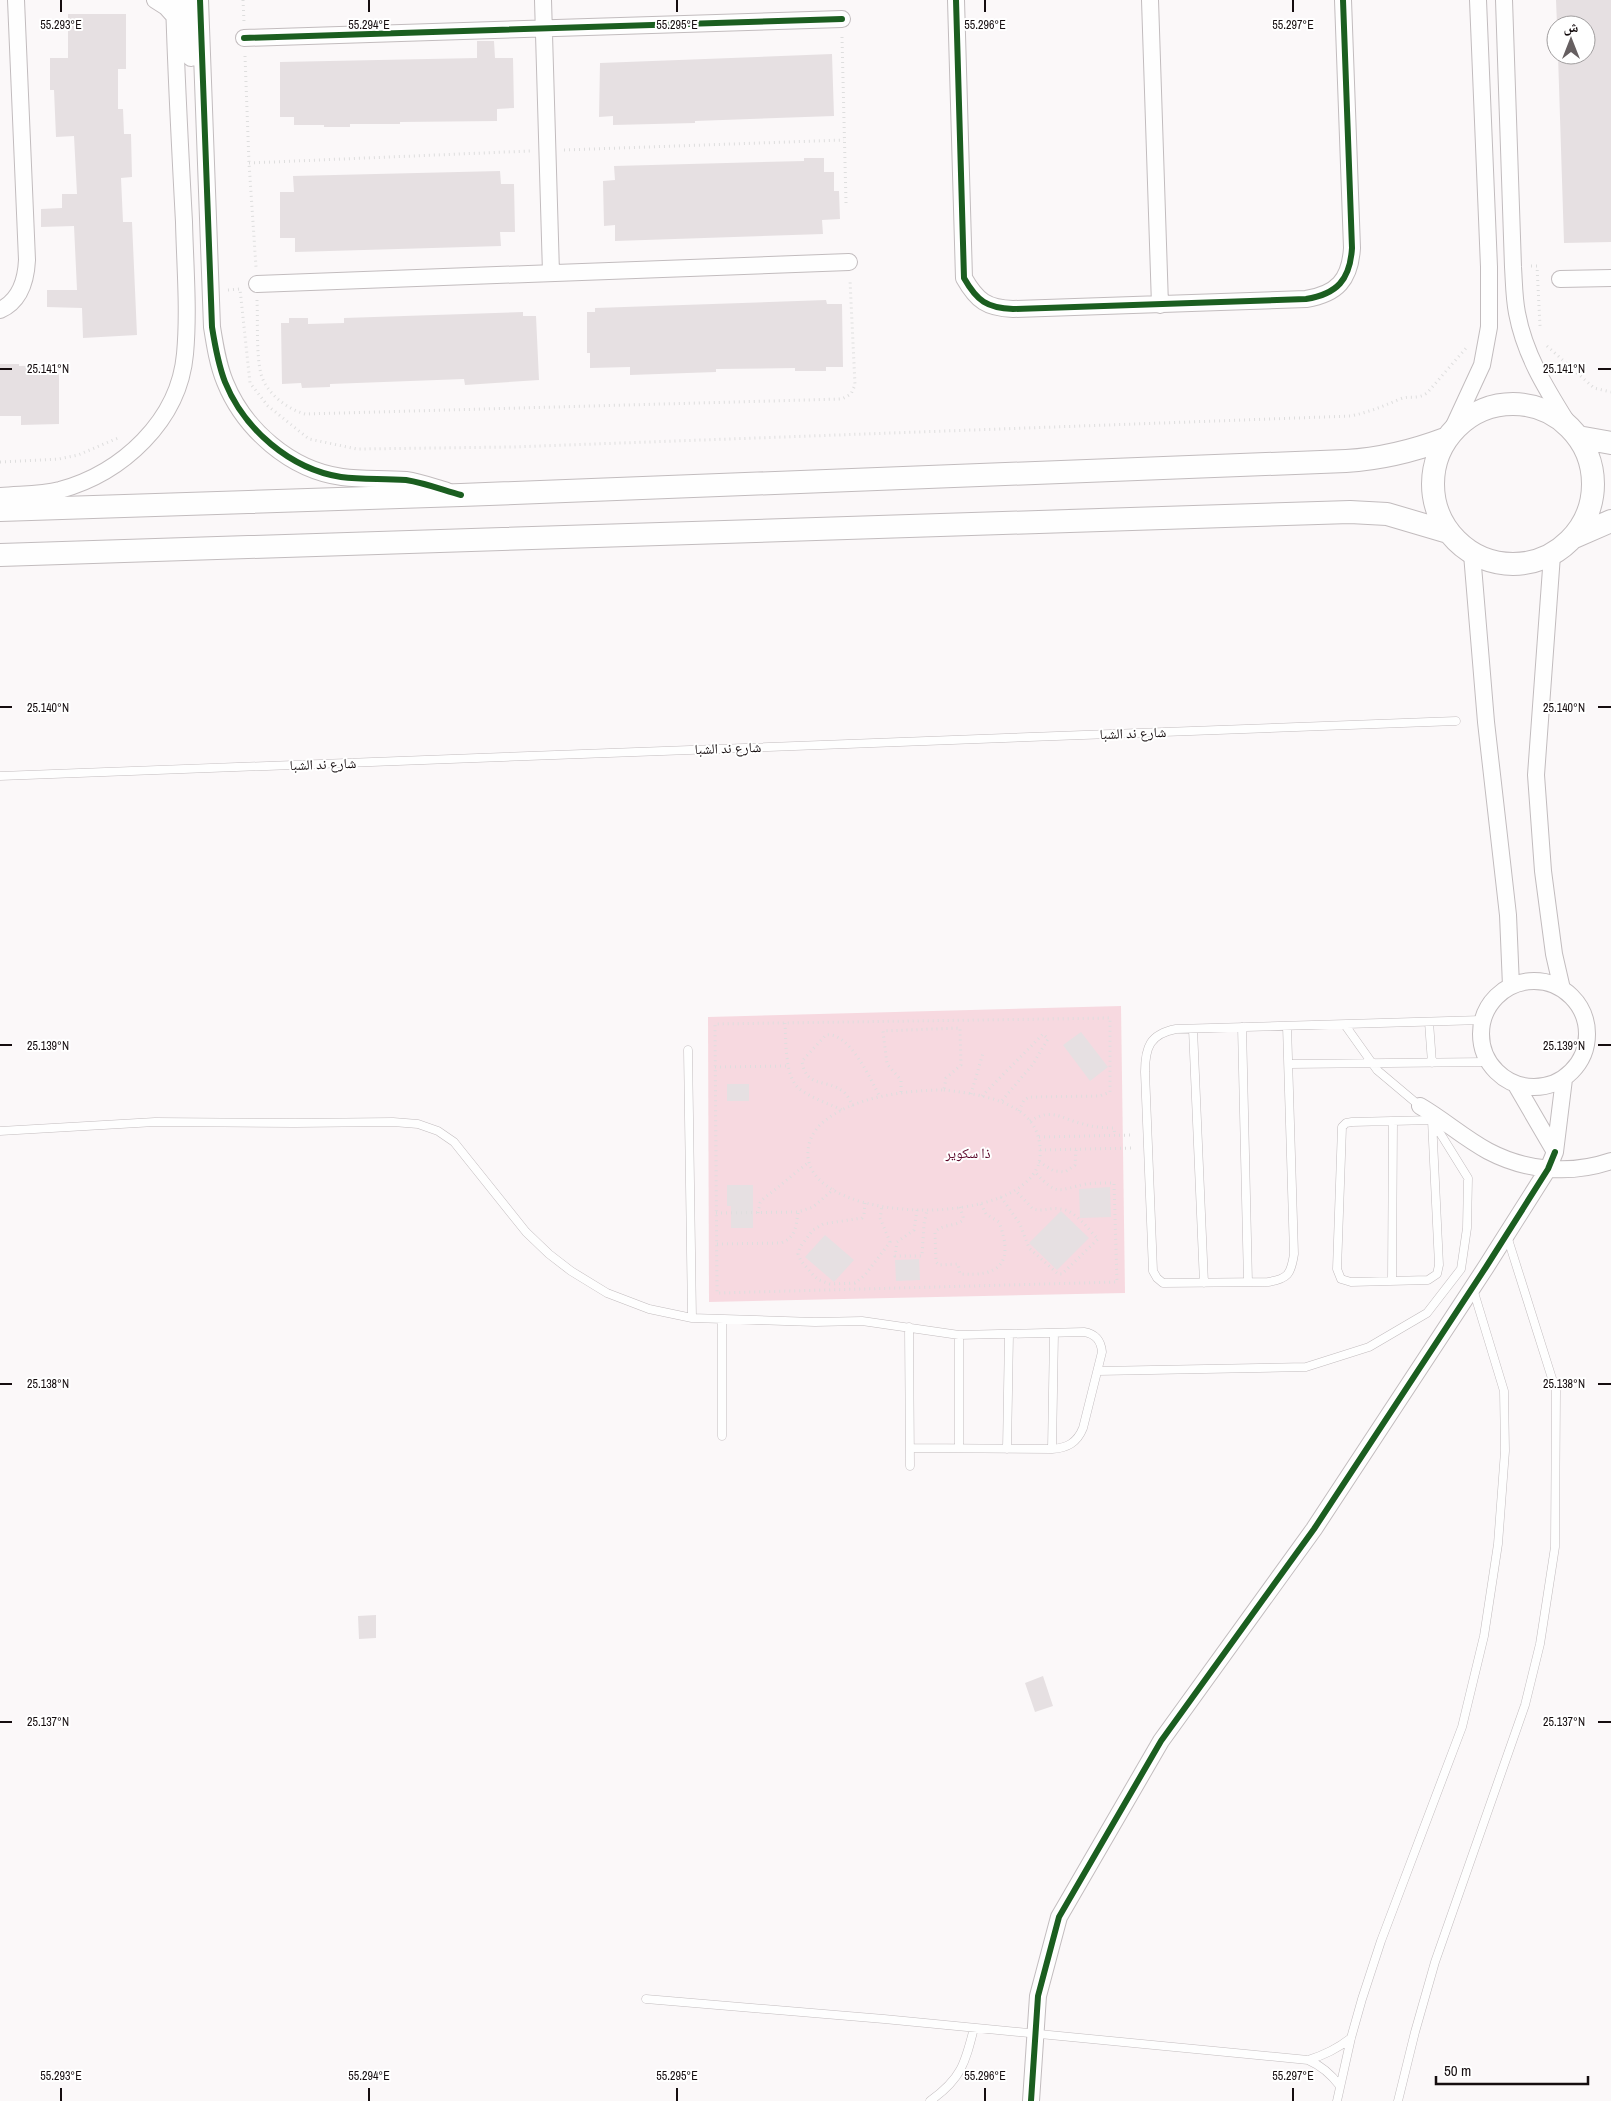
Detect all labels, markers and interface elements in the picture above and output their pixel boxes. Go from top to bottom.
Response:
north arrow [1546,15,1596,65]
text: 55.293°E [40,17,82,33]
text: 55.294°E [348,17,390,33]
text: 55.295°E [656,17,698,33]
text: 55.296°E [964,17,1006,33]
text: 55.297°E [1272,17,1314,33]
text: ش [1564,18,1579,36]
text: 25.141°N [27,361,69,377]
text: 25.141°N [1543,361,1585,377]
text: 25.140°N [27,700,69,716]
text: 25.140°N [1543,700,1585,716]
street label: شارع ند الشبا [1099,723,1167,744]
street label: شارع ند الشبا [694,738,762,759]
street label: شارع ند الشبا [289,754,357,775]
text: 25.139°N [27,1038,69,1054]
text: 25.139°N [1543,1038,1585,1054]
park label: ذا سكوير [945,1144,991,1162]
text: 25.138°N [27,1376,69,1392]
text: 25.138°N [1543,1376,1585,1392]
text: 25.137°N [27,1714,69,1730]
text: 25.137°N [1543,1714,1585,1730]
scale bar [1436,2054,1588,2086]
text: 50 m [1444,2060,1471,2081]
text: 55.293°E [40,2068,82,2084]
text: 55.294°E [348,2068,390,2084]
text: 55.295°E [656,2068,698,2084]
text: 55.296°E [964,2068,1006,2084]
text: 55.297°E [1272,2068,1314,2084]

